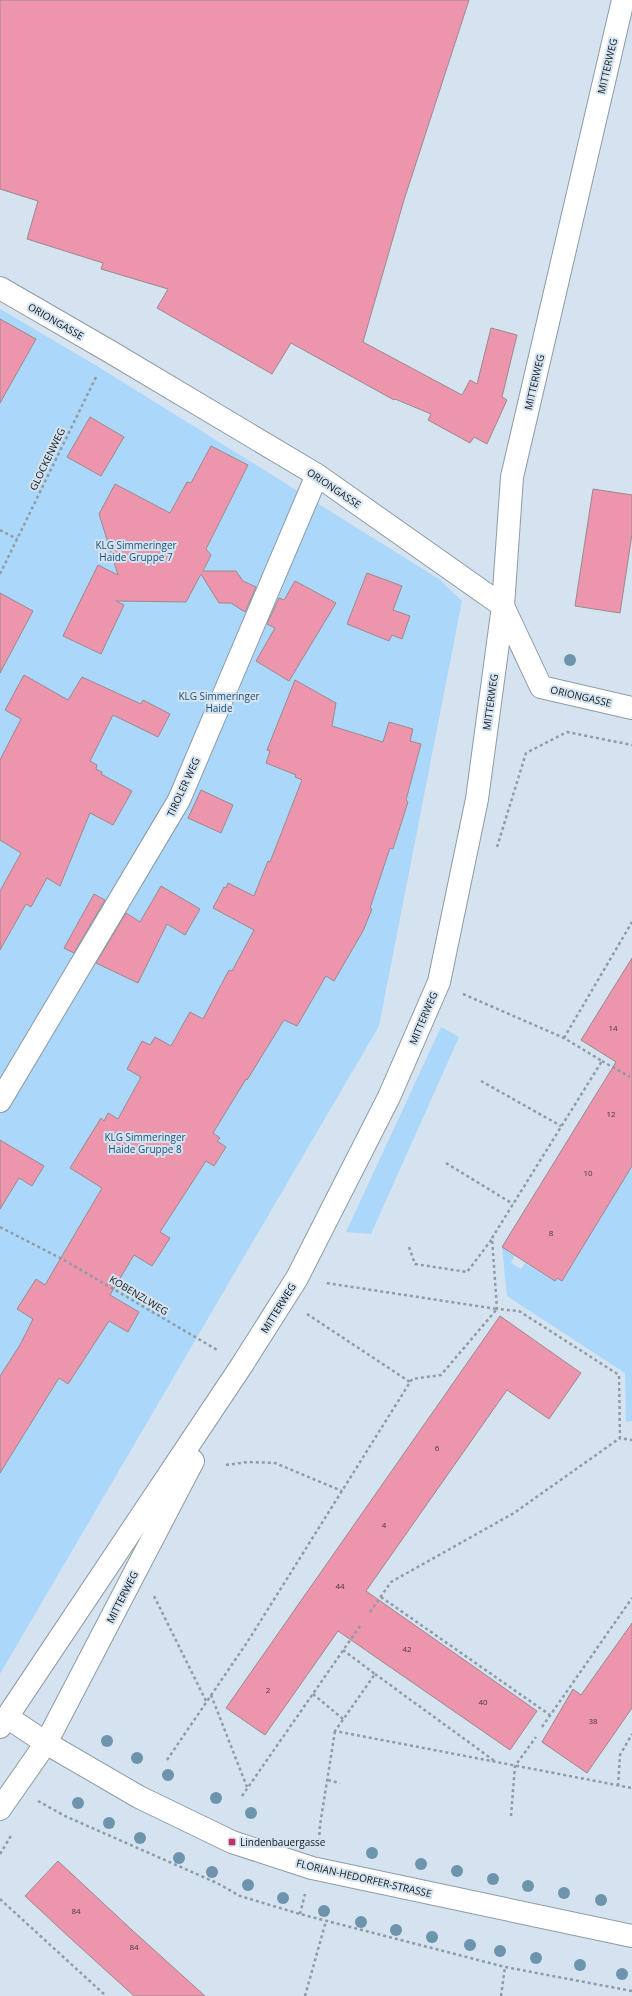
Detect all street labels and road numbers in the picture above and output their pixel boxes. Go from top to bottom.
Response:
street label: MITTERWEG [594,37,620,95]
street label: ORIONGASSE [26,299,86,343]
street label: MITTERWEG [521,353,547,411]
street label: GLOCKENWEG [26,425,68,493]
street label: ORIONGASSE [304,465,364,511]
street label: MITTERWEG [479,673,501,731]
street label: ORIONGASSE [549,682,613,710]
street label: TIROLER WEG [163,755,203,819]
street label: MITTERWEG [405,989,441,1047]
street label: KOBENZLWEG [107,1272,171,1318]
street label: MITTERWEG [257,1280,299,1336]
street label: MITTERWEG [103,1569,141,1625]
street label: FLORIAN-HEDORFER-STRASSE [295,1856,433,1900]

